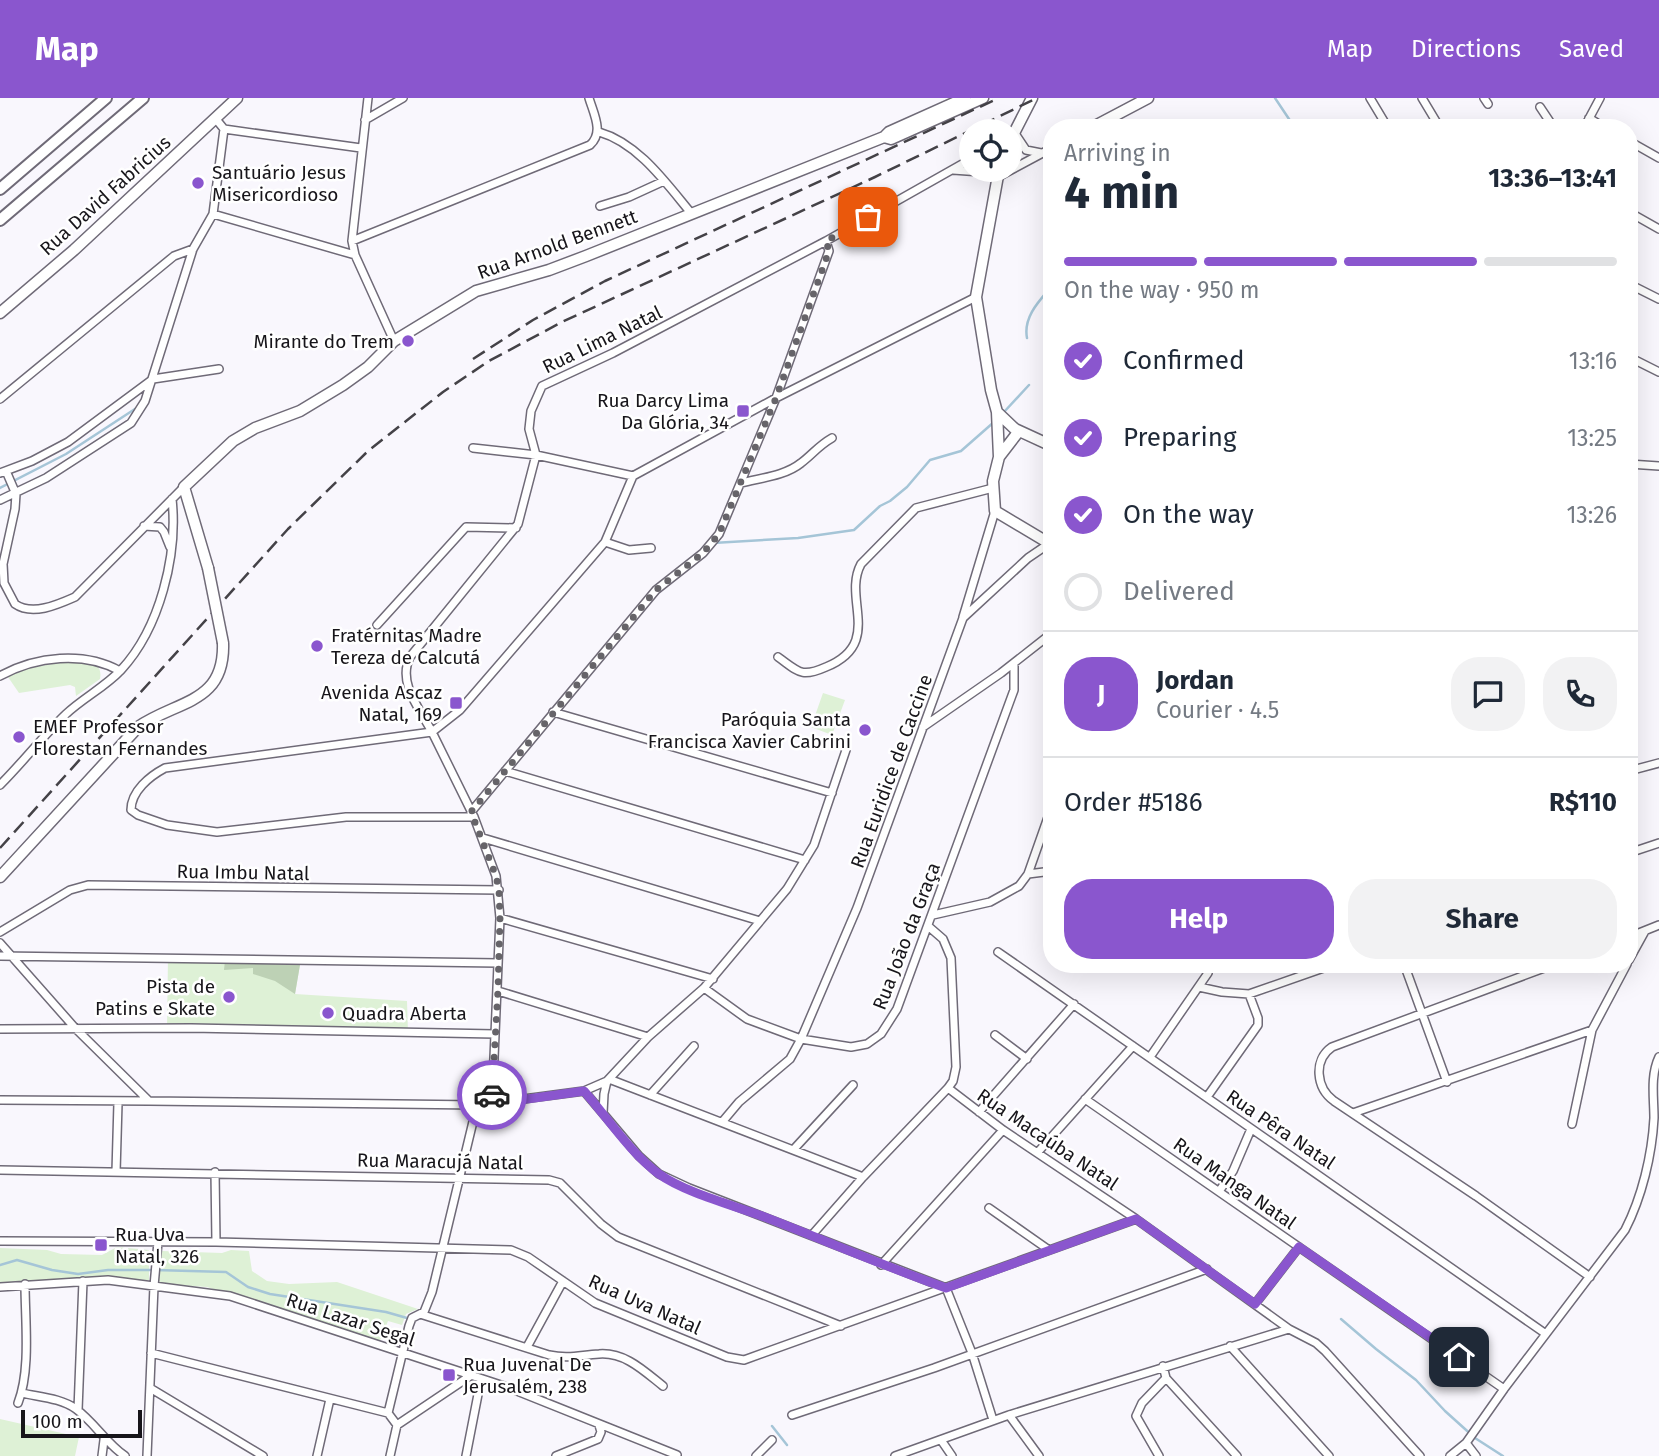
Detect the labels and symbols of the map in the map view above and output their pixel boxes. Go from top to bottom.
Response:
street label: Rua David Fabricius [35,131,176,260]
place label: Santuário Jesus Misericordioso [212,161,346,206]
marker: Santuário Jesus Misericordioso [190,175,206,191]
pin [838,187,898,247]
street label: Rua Arnold Bennett [474,205,640,284]
street label: Rua Lima Natal [539,300,666,378]
place label: Mirante do Trem [254,330,394,353]
marker: Mirante do Trem [400,333,416,349]
place label: Rua Darcy Lima Da Glória, 34 [597,389,729,434]
marker: Rua Darcy Lima Da Glória, 34 [735,403,751,419]
place label: Fratérnitas Madre Tereza de Calcutá [331,624,482,669]
marker: Fratérnitas Madre Tereza de Calcutá [309,638,325,654]
street label: Rua Euridice de Caccine [846,671,937,871]
place label: Avenida Ascaz Natal, 169 [321,681,442,726]
marker: Avenida Ascaz Natal, 169 [448,695,464,711]
place label: Paróquia Santa Francisca Xavier Cabrini [648,708,851,753]
place label: EMEF Professor Florestan Fernandes [33,715,208,760]
marker: Paróquia Santa Francisca Xavier Cabrini [857,722,873,738]
marker: EMEF Professor Florestan Fernandes [11,729,27,745]
street label: Rua João da Graça [868,859,945,1013]
street label: Rua Imbu Natal [176,860,310,885]
place label: Pista de Patins e Skate [95,975,215,1020]
marker: Pista de Patins e Skate [221,989,237,1005]
place label: Quadra Aberta [342,1002,467,1025]
marker: Quadra Aberta [320,1005,336,1021]
courier [457,1060,527,1130]
street label: Rua Macaúba Natal [973,1084,1123,1195]
street label: Rua Pêra Natal [1222,1084,1340,1175]
street label: Rua Manga Natal [1169,1132,1301,1235]
street label: Rua Maracujá Natal [357,1149,524,1174]
place label: Rua Uva Natal, 326 [115,1223,199,1268]
marker: Rua Uva Natal, 326 [93,1237,109,1253]
street label: Rua Uva Natal [585,1269,705,1340]
street label: Rua Lazar Segal [283,1288,419,1351]
pin [1429,1327,1489,1387]
place label: Rua Juvenal De Jerusalém, 238 [463,1353,592,1398]
marker: Rua Juvenal De Jerusalém, 238 [441,1367,457,1383]
scale bar [21,1407,142,1439]

